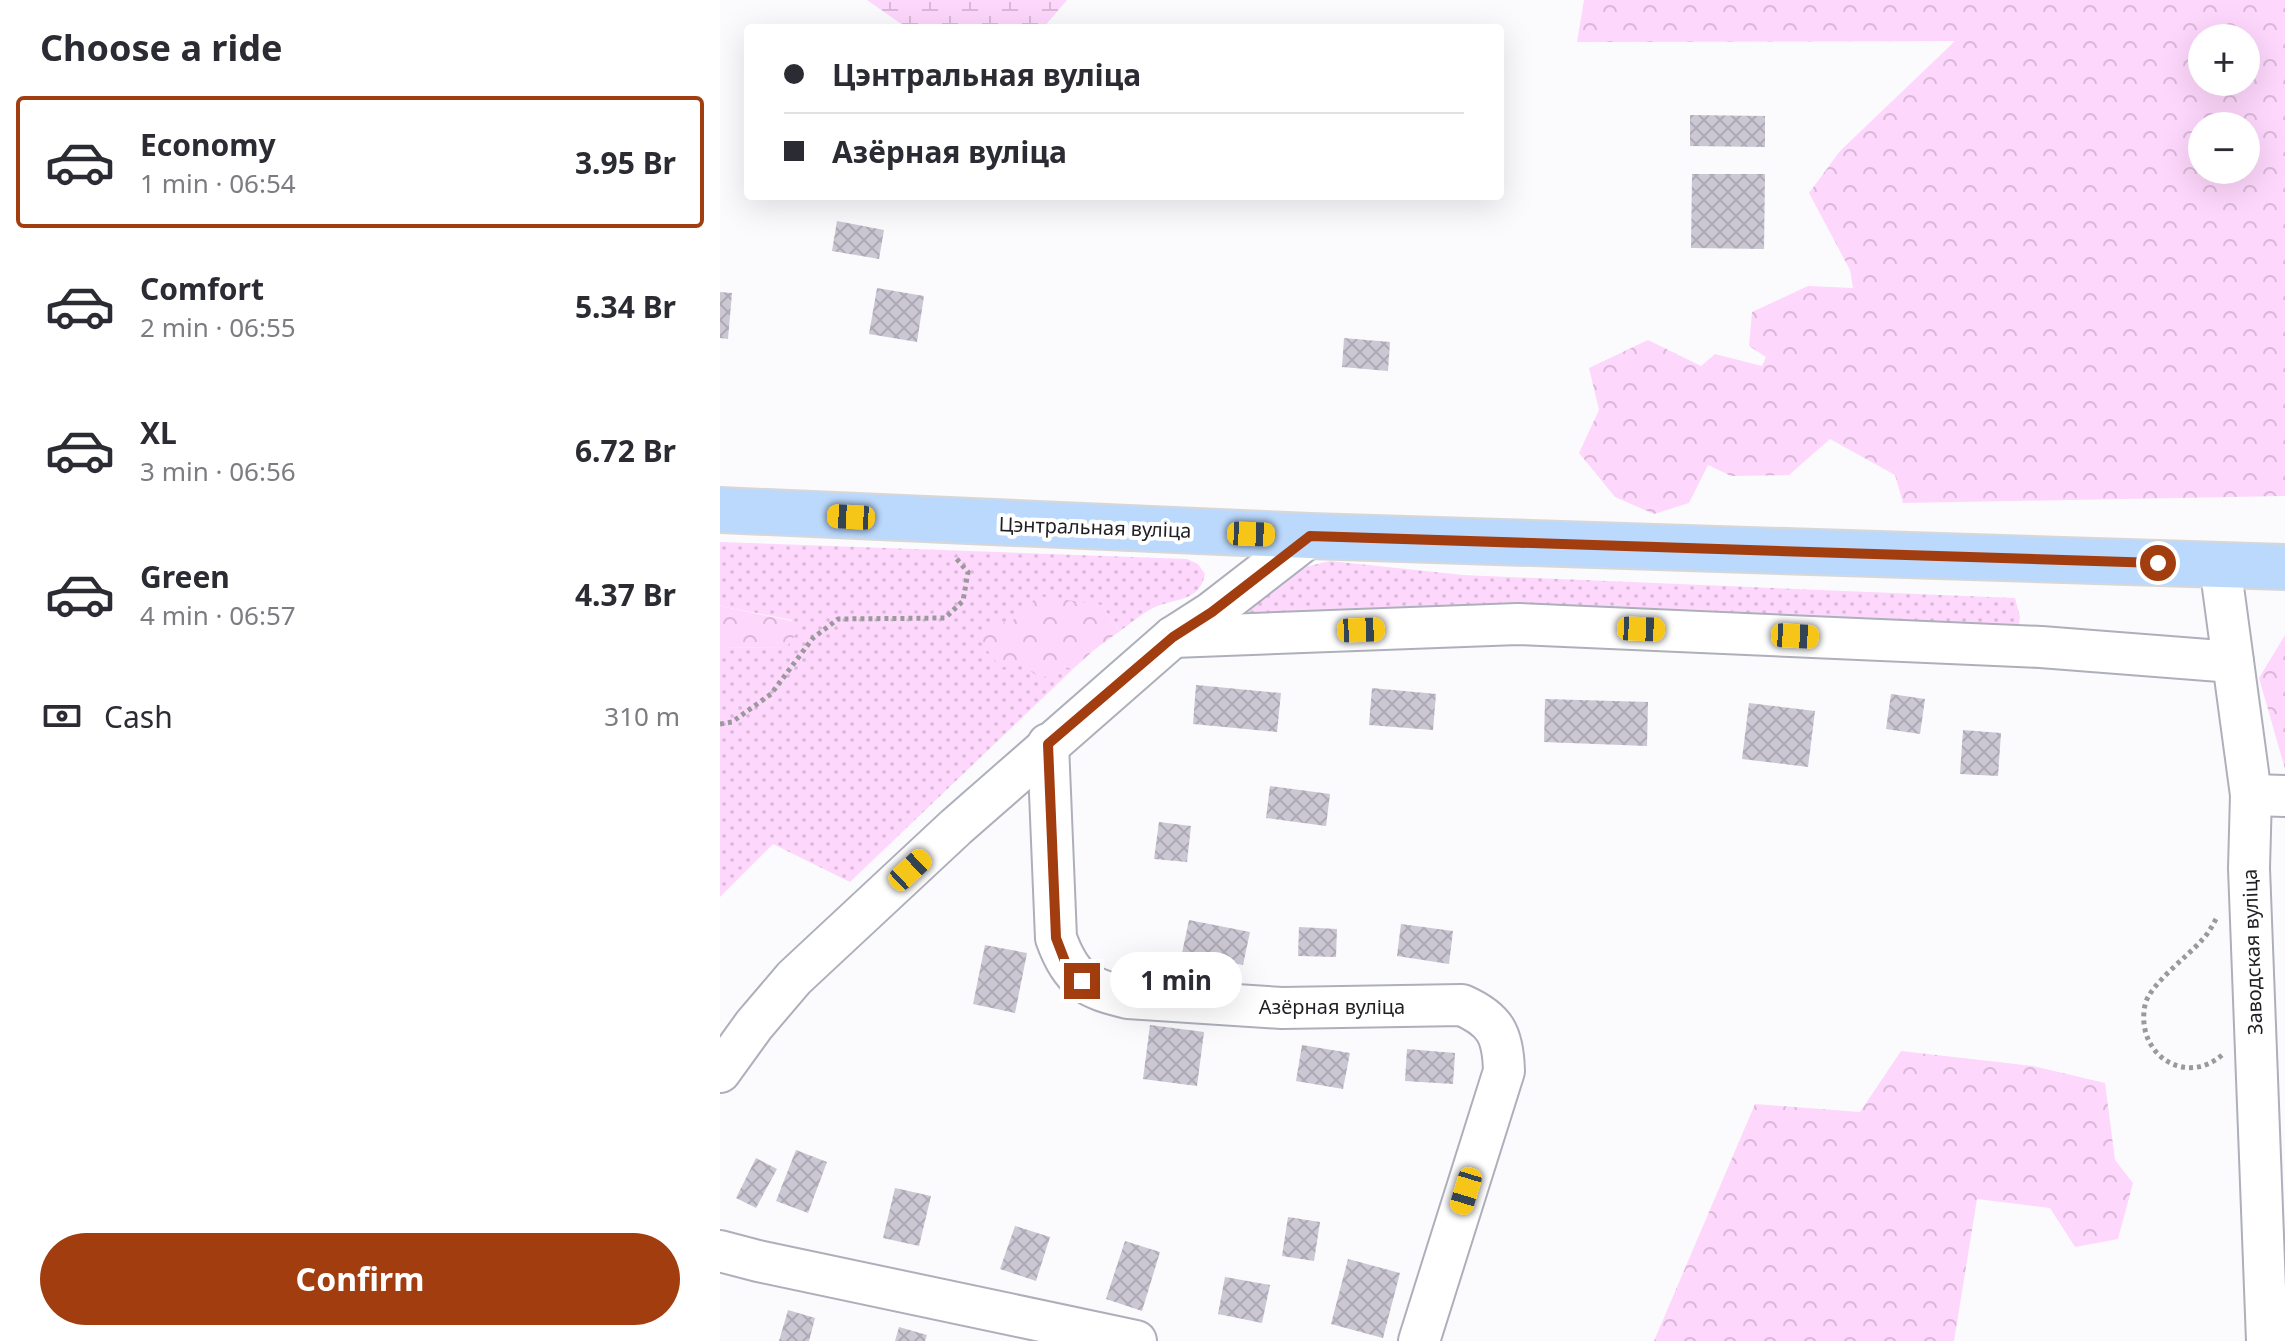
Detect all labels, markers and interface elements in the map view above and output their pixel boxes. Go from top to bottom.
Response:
text: Choose a ride [40,23,282,72]
map controls [2188,24,2260,184]
button: + [2188,24,2260,96]
text: Цэнтральная вуліца [832,54,1141,95]
button: − [2188,112,2260,184]
text: Economy [140,124,276,165]
icon: car [44,126,116,198]
text: Азёрная вуліца [832,131,1067,172]
text: 3.95 Br [575,142,676,183]
text: 1 min · 06:54 [140,165,296,201]
text: Comfort [140,268,264,309]
icon: car [44,270,116,342]
text: 5.34 Br [575,286,676,327]
text: 2 min · 06:55 [140,309,296,345]
text: XL [140,412,177,453]
icon: car [44,414,116,486]
text: 6.72 Br [575,430,676,471]
text: 3 min · 06:56 [140,453,296,489]
car [826,504,876,530]
street label: Цэнтральная вуліца [998,510,1192,544]
car [1227,521,1275,547]
route start [2140,545,2176,581]
text: Green [140,556,230,597]
icon: car [44,558,116,630]
text: 4.37 Br [575,574,676,615]
text: 4 min · 06:57 [140,597,296,633]
car [1617,616,1665,642]
car [1337,617,1385,643]
car [1770,623,1820,649]
icon: cash [40,694,84,738]
text: Cash [104,696,173,737]
text: 310 m [604,698,680,734]
car [884,845,936,895]
street label: Заводская вуліца [2236,868,2268,1036]
callout: 1 min [1110,953,1242,1009]
text: 1 min [1140,962,1212,998]
route end [1064,963,1100,999]
street label: Азёрная вуліца [1259,993,1405,1020]
car [1448,1165,1484,1217]
button: Confirm [40,1233,680,1325]

